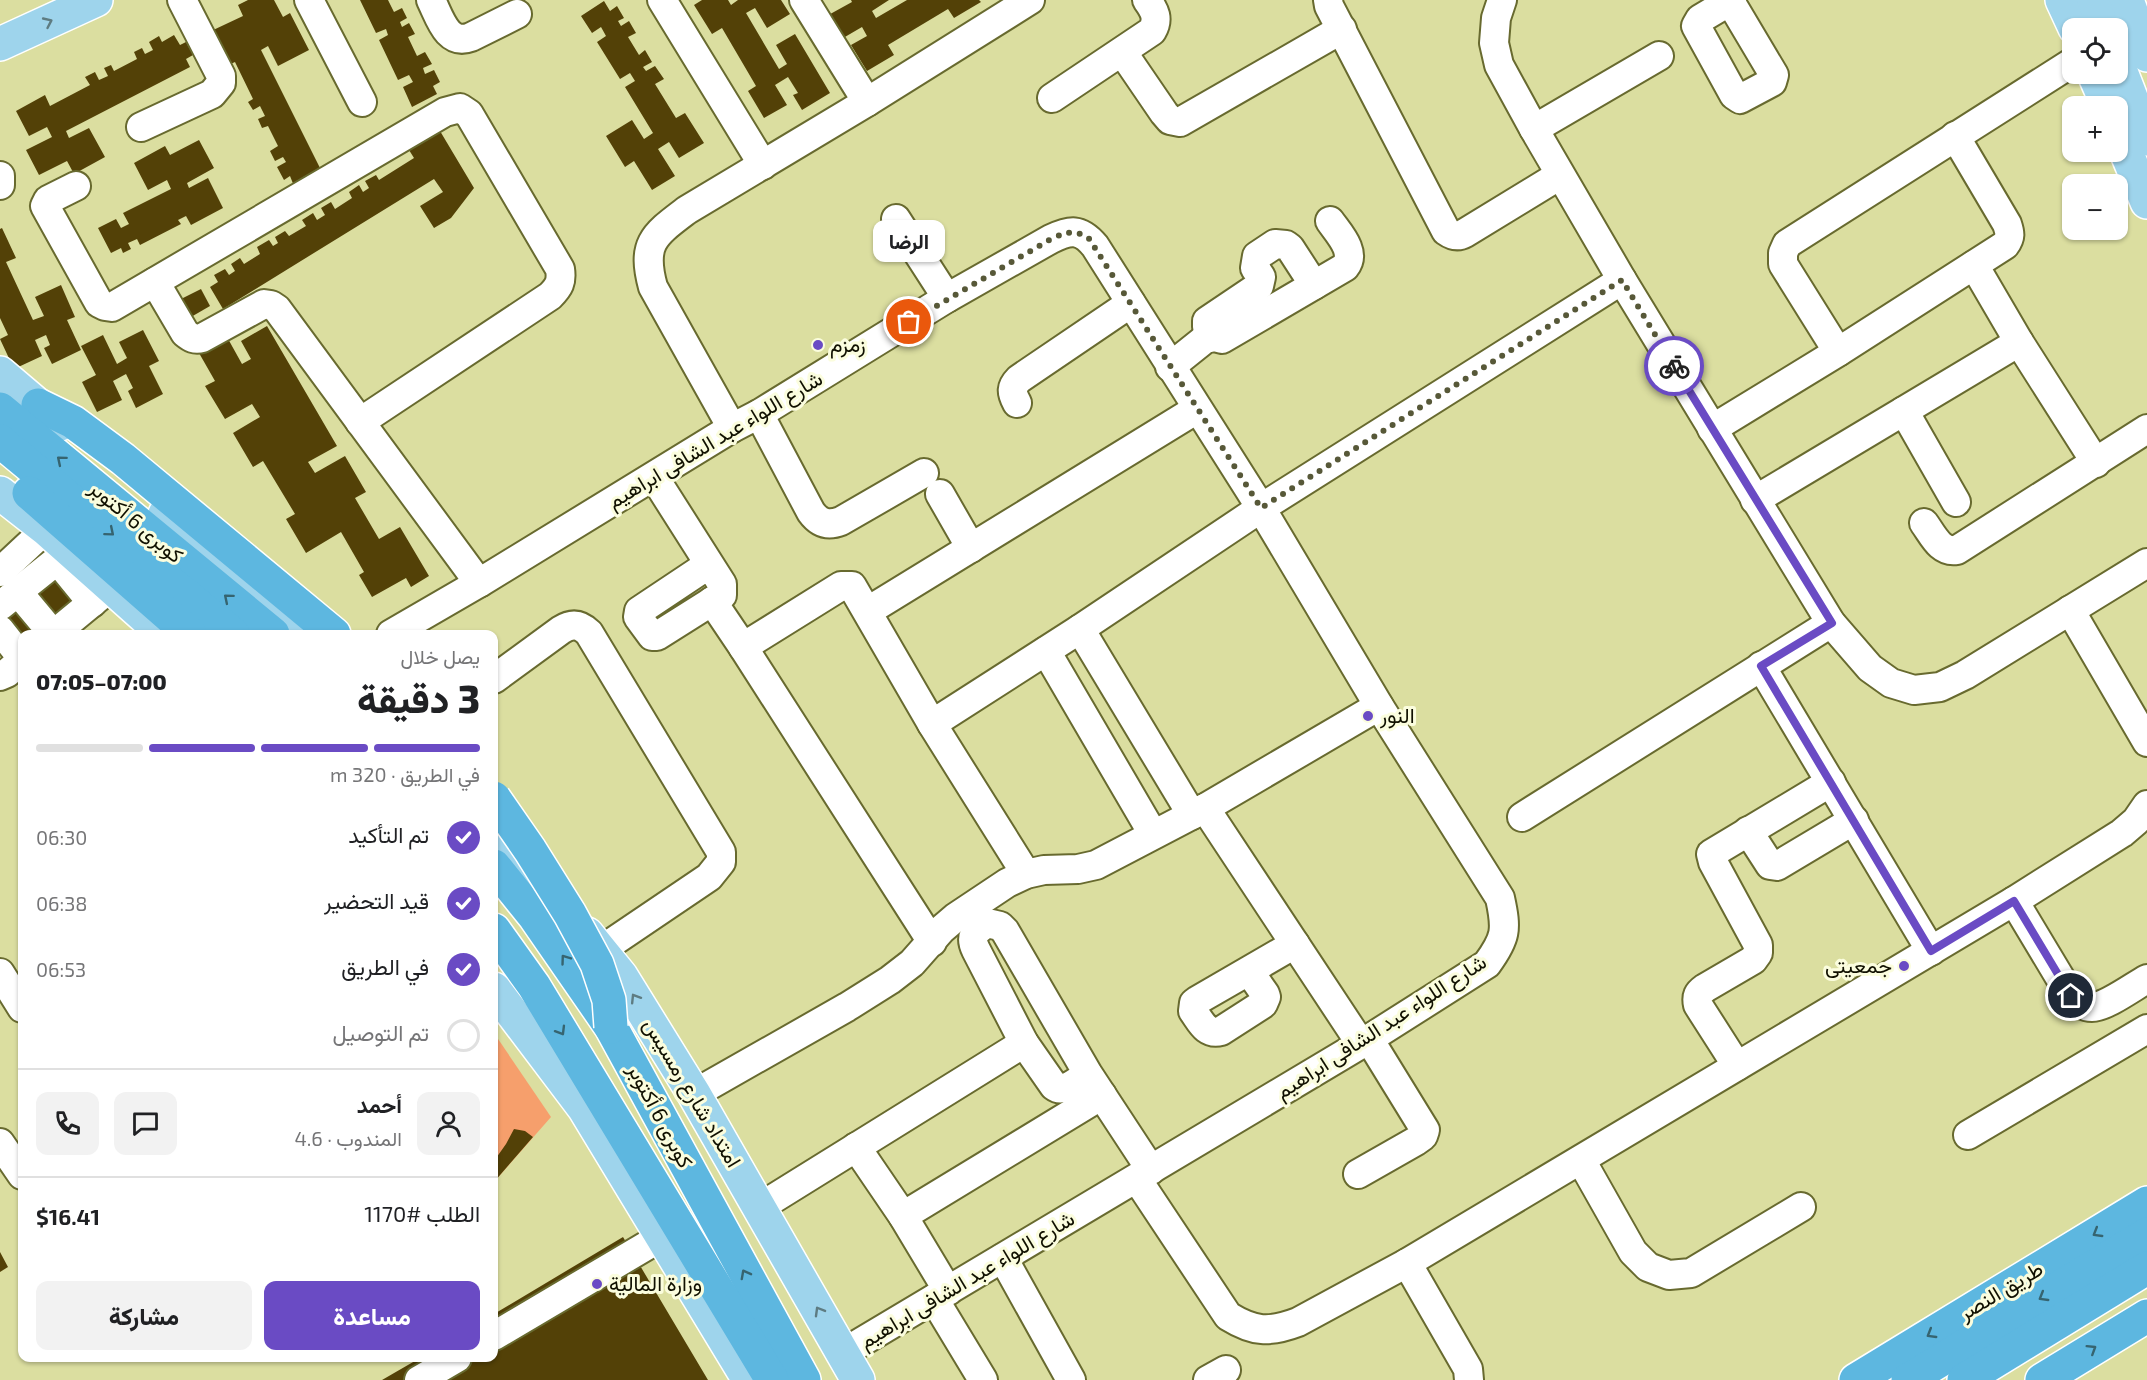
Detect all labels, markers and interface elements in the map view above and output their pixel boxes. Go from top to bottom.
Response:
one-way arrow [42,18,53,30]
map controls [2062,18,2128,240]
button: locate [2062,18,2128,84]
button: + [2062,96,2128,162]
button: − [2062,174,2128,240]
callout: الرضا [873,220,945,262]
text: الرضا [889,229,929,253]
pin [883,296,934,347]
icon: bag [892,305,925,338]
place label: زمزم [830,331,866,359]
courier [1644,336,1704,396]
marker: زمزم [811,338,825,352]
icon: bike [1658,350,1691,383]
street label: شارع اللواء عبد الشافى ابراهيم [602,365,828,515]
one-way arrow [57,456,68,467]
street label: كوبرى 6 أكتوبر [83,474,189,569]
one-way arrow [103,525,114,536]
one-way arrow [223,594,234,605]
text: يصل خلال [400,644,480,668]
text: 07:00–07:05 [36,668,167,694]
text: 3 دقيقة [357,674,480,721]
place label: النور [1379,702,1415,729]
marker: النور [1361,709,1375,723]
text: في الطريق · 320 m [330,762,480,786]
text: تم التأكيد [348,821,429,847]
icon: check [447,821,480,854]
text: 06:30 [36,825,87,849]
text: قيد التحضير [324,887,429,913]
icon: check [447,887,480,920]
text: 06:38 [36,891,87,915]
street label: شارع اللواء عبد الشافى ابراهيم [1270,948,1492,1106]
place label: جمعيتى [1825,952,1892,978]
text: في الطريق [341,953,429,979]
icon: check [447,953,480,986]
one-way arrow [562,954,573,965]
text: 06:53 [36,957,86,981]
marker: جمعيتى [1897,959,1911,973]
pin [2045,970,2096,1021]
icon: home [2054,979,2087,1012]
one-way arrow [631,994,642,1005]
street label: امتداد شارع رمسيس [636,1013,748,1173]
text: تم التوصيل [332,1019,429,1045]
one-way arrow [554,1024,565,1035]
street label: كوبرى 6 أكتوبر [621,1058,699,1173]
text: أحمد [357,1091,402,1117]
button: phone [36,1092,99,1155]
button: chat [114,1092,177,1155]
button: person [417,1092,480,1155]
text: المندوب · 4.6 [294,1126,402,1150]
text: الطلب #1170 [364,1200,480,1226]
text: $16.41 [36,1203,100,1229]
street label: شارع اللواء عبد الشافى ابراهيم [854,1205,1080,1355]
one-way arrow [2093,1225,2103,1237]
street label: طريق النصر [1953,1255,2048,1327]
place label: وزارة المالية [609,1270,702,1297]
one-way arrow [741,1270,752,1280]
marker: وزارة المالية [590,1277,604,1291]
button: مشاركة [36,1281,252,1350]
button: مساعدة [264,1281,480,1350]
one-way arrow [2039,1290,2049,1302]
one-way arrow [815,1307,826,1317]
one-way arrow [1926,1327,1937,1338]
one-way arrow [2086,1345,2096,1357]

